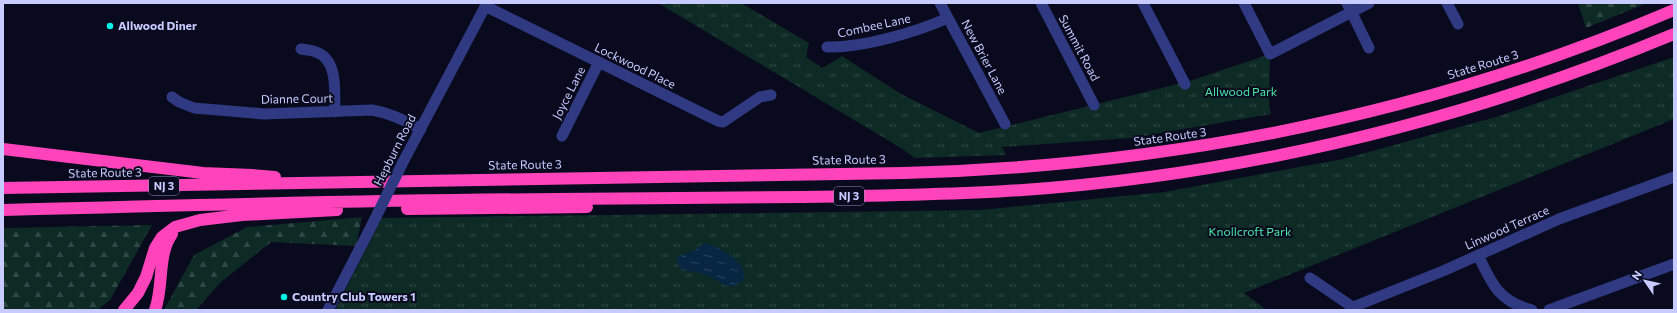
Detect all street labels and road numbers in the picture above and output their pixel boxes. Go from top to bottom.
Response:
street label: Combee Lane [836,10,912,40]
street label: Summit Road [1057,12,1103,83]
street label: New Brier Lane [959,17,1010,96]
street label: Lockwood Place [593,39,678,91]
street label: State Route 3 [1446,47,1520,81]
street label: Joyce Lane [549,64,588,122]
street label: Dianne Court [261,90,333,106]
street label: Hepburn Road [370,111,418,188]
street label: State Route 3 [1133,124,1207,148]
street label: State Route 3 [812,151,886,167]
street label: State Route 3 [488,156,562,172]
street label: State Route 3 [68,164,142,180]
road number: NJ 3 [149,177,179,195]
road number: NJ 3 [834,187,864,205]
street label: Linwood Terrace [1462,202,1551,252]

